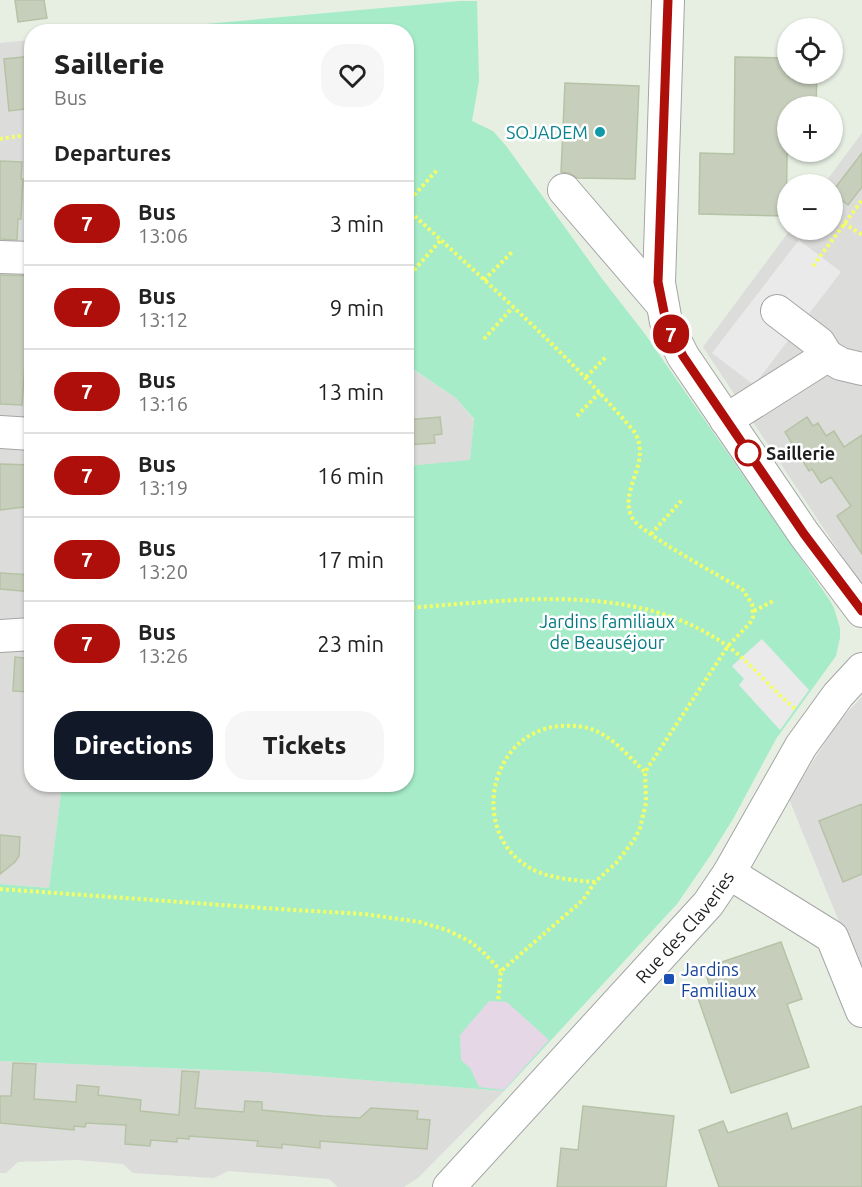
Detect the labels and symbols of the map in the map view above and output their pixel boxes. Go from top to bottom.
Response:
place label: SOJADEM [506,122,588,142]
marker: SOJADEM [593,125,607,139]
line badge: 7 [652,314,690,354]
marker: Saillerie [735,440,761,466]
place label: Saillerie [766,443,835,463]
park label: Jardins familiaux de Beauséjour [539,611,675,652]
street label: Rue des Claveries [631,867,738,987]
place label: Jardins Familiaux [681,959,757,1000]
marker: Jardins Familiaux [662,972,676,986]

